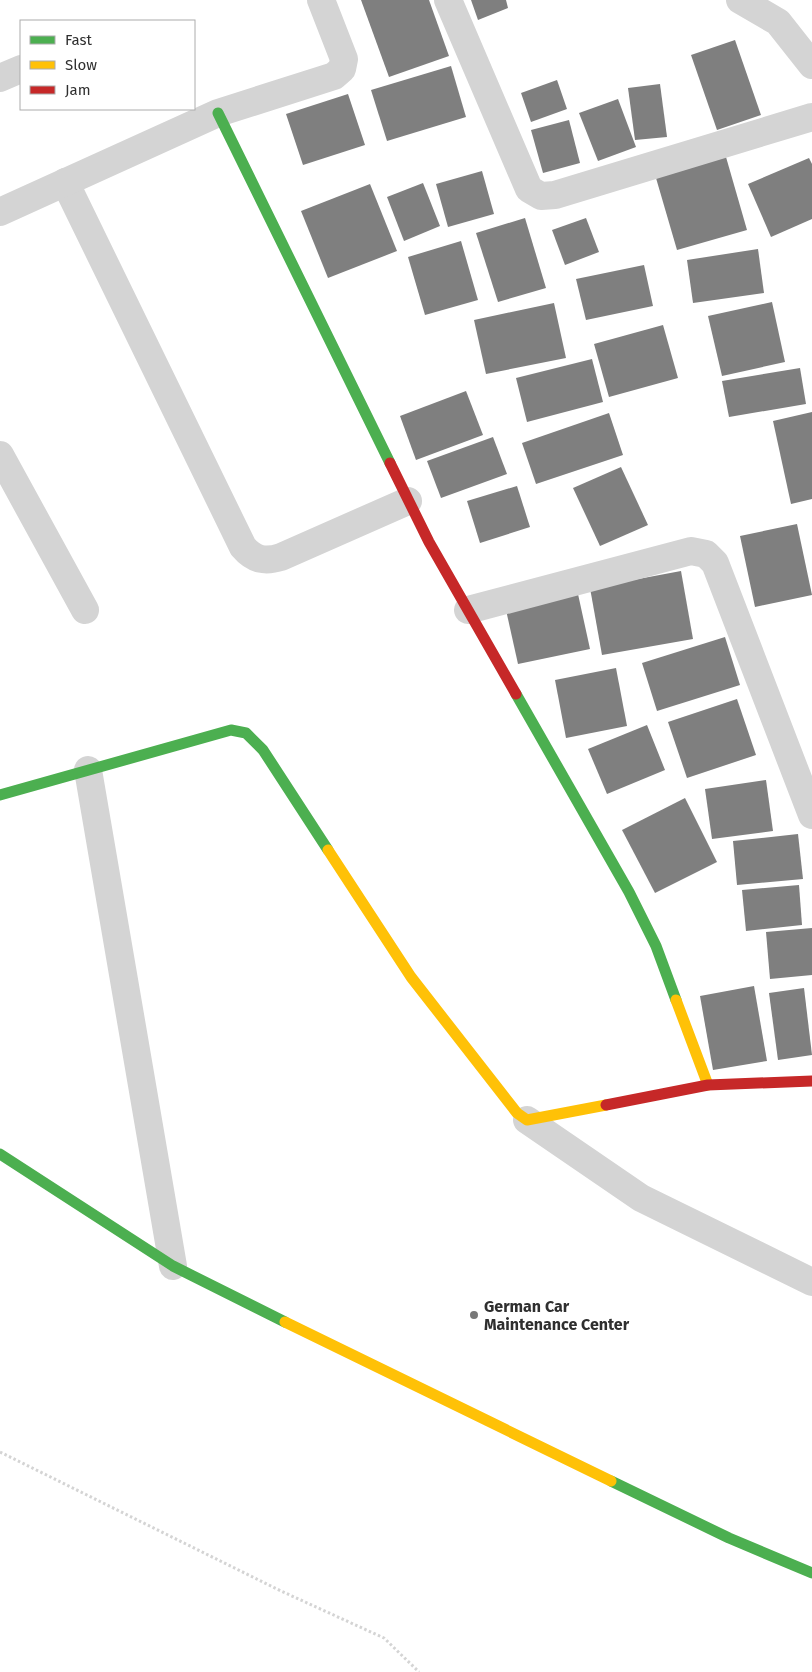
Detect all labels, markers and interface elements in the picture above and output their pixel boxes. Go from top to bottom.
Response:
legend [20,20,195,110]
text: Fast [65,31,92,49]
text: Slow [65,56,97,74]
text: Jam [65,81,91,99]
place label: German Car Maintenance Center [484,1297,630,1334]
marker: German Car Maintenance Center [468,1309,480,1321]

